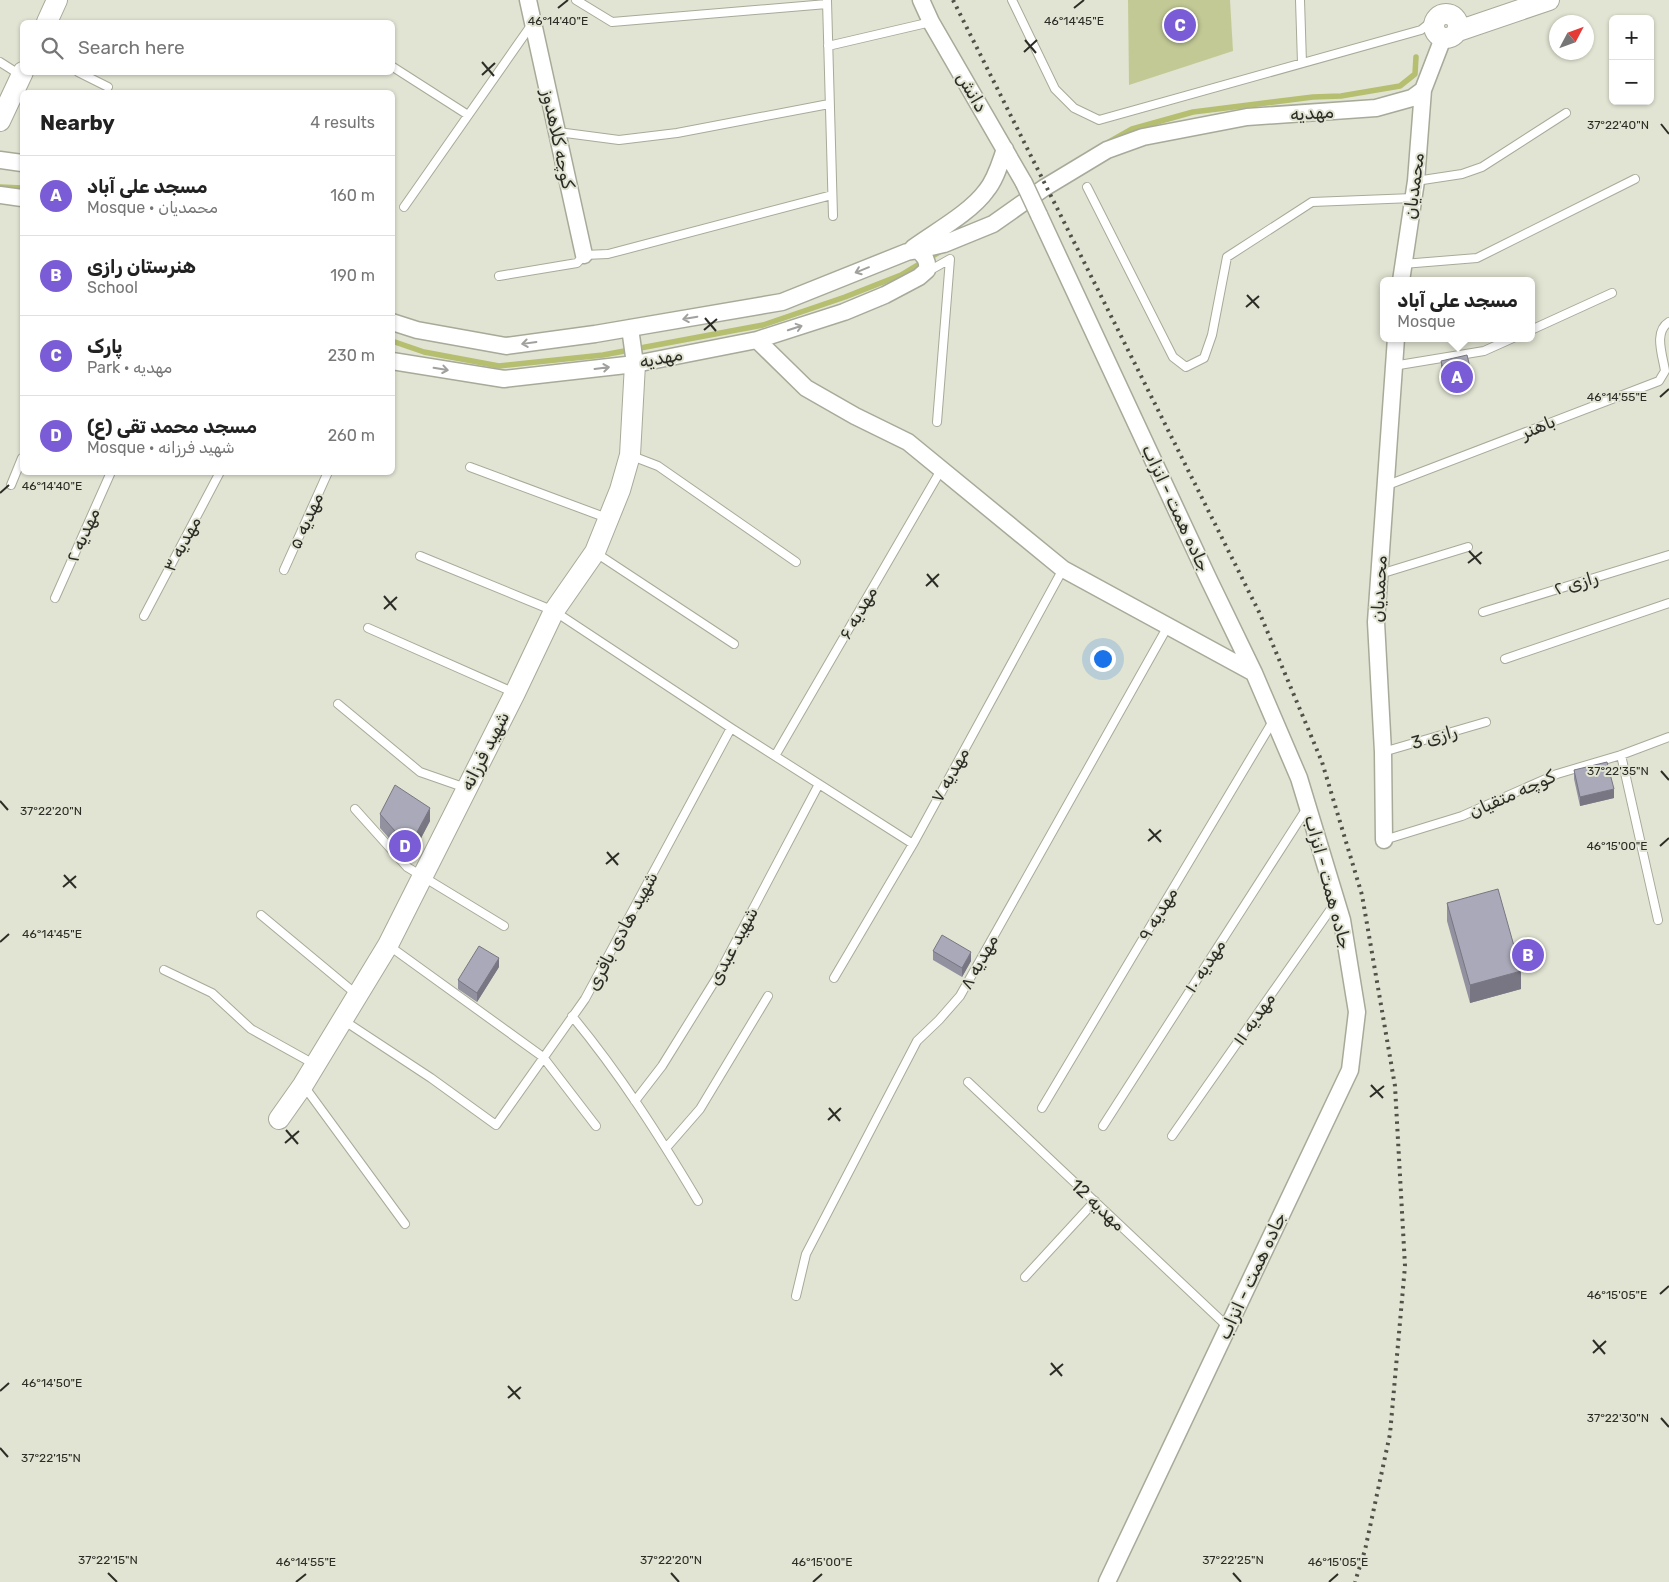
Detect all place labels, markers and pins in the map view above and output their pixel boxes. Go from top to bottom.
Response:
pin: C [1164,6,1196,44]
pin: A [1441,358,1473,396]
pin: D [389,827,421,865]
pin: B [1512,936,1544,974]

